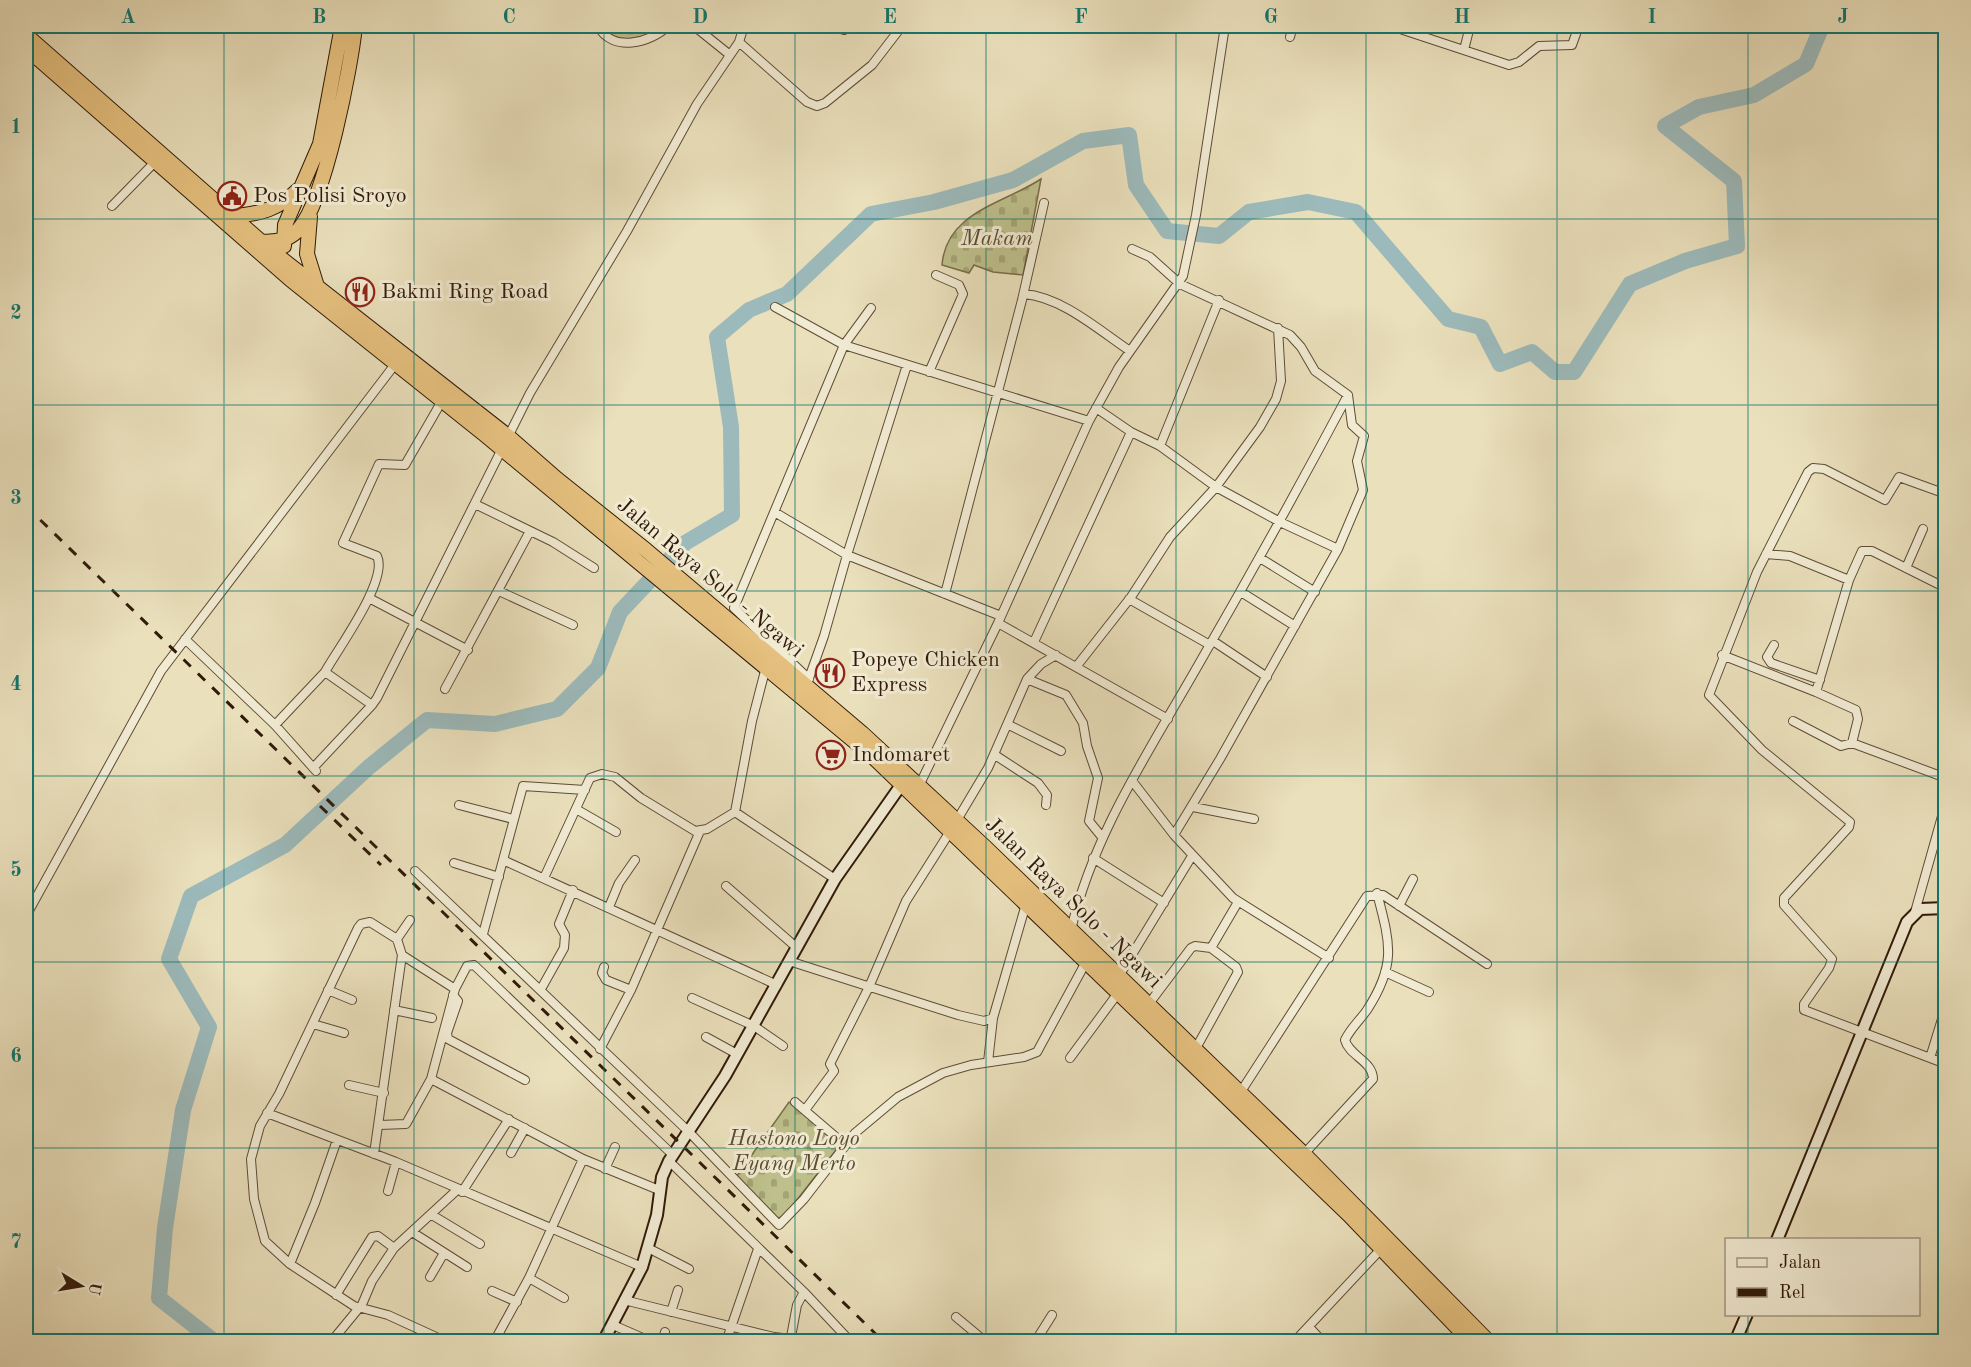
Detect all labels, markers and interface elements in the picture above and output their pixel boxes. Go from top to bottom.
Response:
text: A [120,8,136,28]
text: B [312,8,326,28]
text: C [502,8,516,28]
text: D [692,8,708,28]
text: E [883,8,897,28]
text: F [1074,8,1088,28]
text: G [1264,8,1278,28]
text: H [1454,8,1470,28]
text: I [1648,8,1656,28]
text: J [1838,8,1849,28]
text: 1 [10,118,22,138]
public building icon: Pos Polisi Sroyo [216,180,248,212]
place label: Pos Polisi Sroyo [253,185,407,207]
park label: Makam [960,228,1033,250]
restaurant icon: Bakmi Ring Road [344,276,376,308]
place label: Bakmi Ring Road [381,281,549,303]
text: 2 [10,304,22,324]
text: 3 [10,489,22,509]
street label: Jalan Raya Solo - Ngawi [613,494,807,662]
place label: Popeye Chicken Express [851,649,1000,696]
restaurant icon: Popeye Chicken Express [814,657,846,689]
text: 4 [10,675,22,695]
supermarket icon: Indomaret [815,739,847,771]
place label: Indomaret [852,744,950,766]
street label: Jalan Raya Solo - Ngawi [981,813,1166,993]
text: 5 [10,860,22,881]
text: 6 [10,1047,22,1067]
park label: Hastono Loyo Eyang Merto [727,1128,860,1175]
text: 7 [10,1233,22,1253]
legend [1725,1238,1920,1316]
text: Jalan [1779,1254,1821,1272]
north arrow [51,1256,111,1316]
text: U [85,1281,103,1297]
text: Rel [1779,1284,1805,1302]

